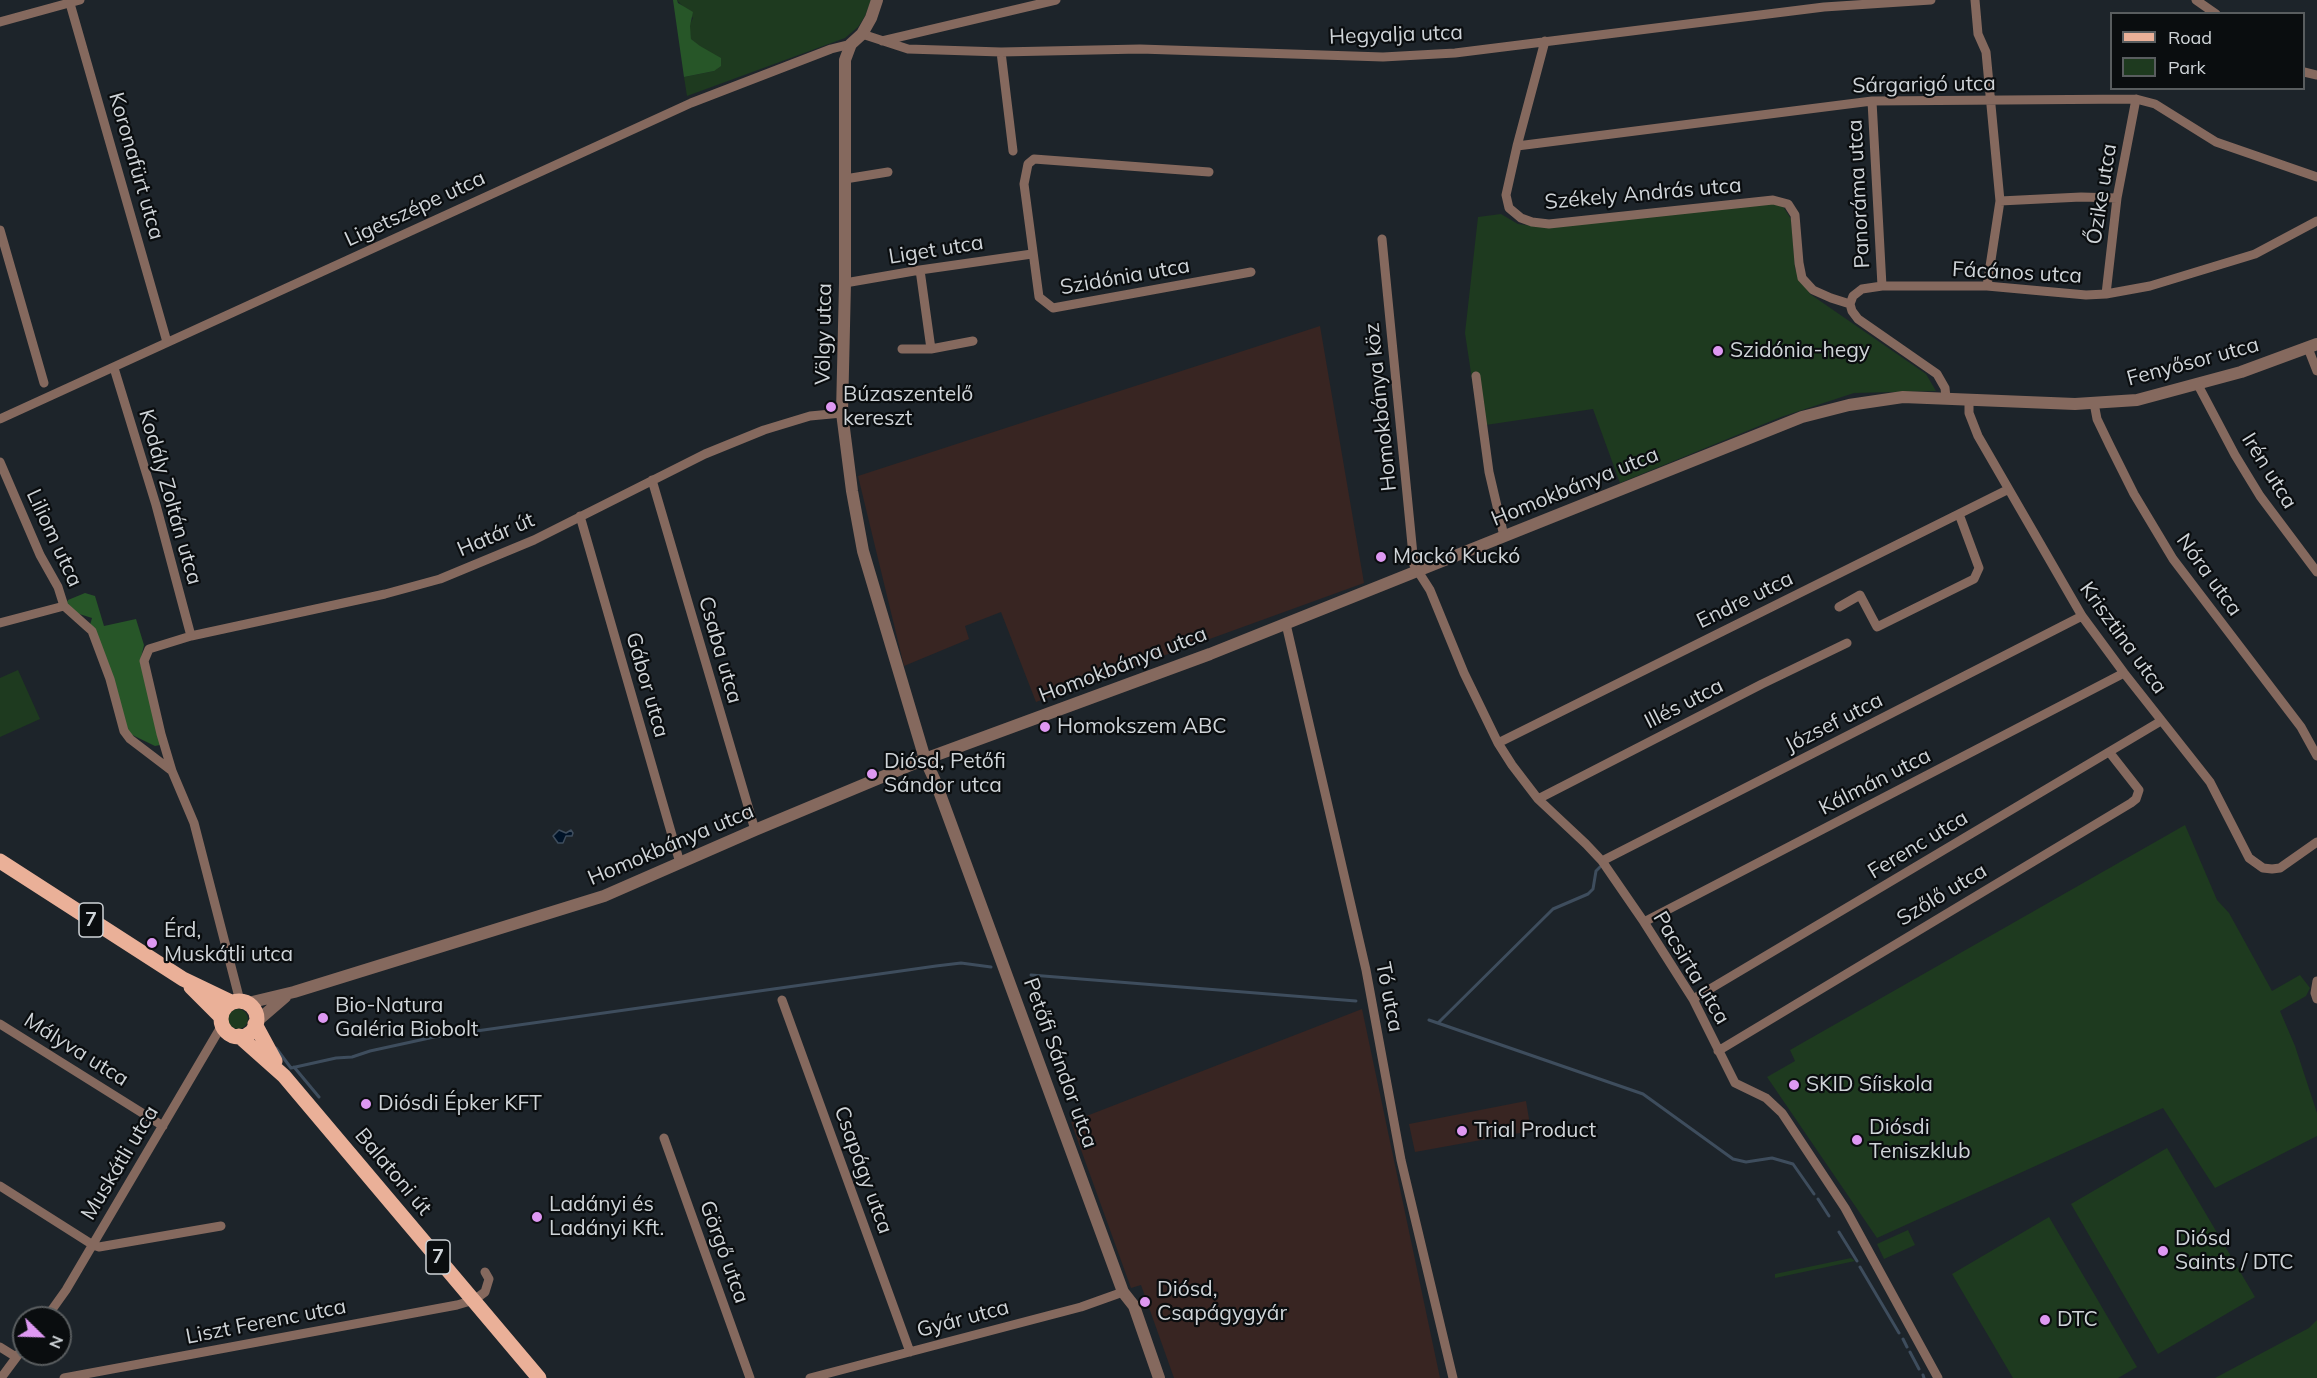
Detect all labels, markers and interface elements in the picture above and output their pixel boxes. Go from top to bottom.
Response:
legend [2110,12,2305,90]
street label: Hegyalja utca [1329,20,1463,50]
text: Road [2168,26,2212,49]
text: Park [2168,56,2206,79]
street label: Sárgarigó utca [1852,71,1996,99]
street label: Koronafürt utca [103,89,169,243]
street label: Panoráma utca [1843,119,1875,269]
street label: Őzike utca [2082,142,2122,246]
street label: Ligetszépe utca [341,165,489,253]
street label: Székely András utca [1544,173,1742,215]
street label: Liget utca [887,230,985,270]
street label: Szidónia utca [1058,253,1192,301]
street label: Fácános utca [1951,257,2083,289]
street label: Völgy utca [811,283,837,385]
street label: Homokbánya köz [1360,322,1402,492]
street label: Fenyősor utca [2124,332,2262,392]
place label: Szidónia-hegy [1730,338,1870,364]
marker: Szidónia-hegy [1711,344,1725,358]
place label: Búzaszentelő kereszt [843,382,973,432]
marker: Búzaszentelő kereszt [824,400,838,414]
street label: Kodály Zoltán utca [133,406,207,588]
street label: Irén utca [2236,429,2302,513]
street label: Homokbánya utca [1488,442,1662,532]
street label: Liliom utca [20,485,88,591]
street label: Határ út [454,508,538,562]
street label: Nóra utca [2171,529,2247,621]
place label: Mackó Kuckó [1393,544,1520,570]
marker: Mackó Kuckó [1374,550,1388,564]
street label: Endre utca [1693,566,1797,634]
street label: Krisztina utca [2074,577,2172,699]
street label: Csaba utca [693,594,747,706]
street label: Homokbánya utca [1035,621,1211,709]
street label: Gábor utca [620,630,674,740]
street label: Illés utca [1640,673,1728,735]
street label: József utca [1781,688,1887,758]
place label: Homokszem ABC [1057,714,1227,740]
marker: Homokszem ABC [1038,720,1052,734]
street label: Kálmán utca [1815,743,1935,821]
place label: Diósd, Petőfi Sándor utca [884,749,1006,799]
marker: Diósd, Petőfi Sándor utca [865,767,879,781]
street label: Homokbánya utca [584,799,758,891]
street label: Ferenc utca [1863,805,1973,885]
street label: Szőlő utca [1892,858,1992,932]
road number: 7 [79,903,103,937]
street label: Pacsirta utca [1647,907,1735,1029]
place label: Érd, Muskátli utca [164,918,293,968]
marker: Érd, Muskátli utca [145,936,159,950]
street label: Tó utca [1370,960,1408,1034]
street label: Petőfi Sándor utca [1018,974,1102,1152]
place label: Bio-Natura Galéria Biobolt [335,993,478,1043]
street label: Mályva utca [19,1008,133,1092]
marker: Bio-Natura Galéria Biobolt [316,1011,330,1025]
place label: SKID Síiskola [1806,1072,1933,1098]
marker: SKID Síiskola [1787,1078,1801,1092]
place label: Diósdi Épker KFT [378,1091,542,1117]
marker: Diósdi Épker KFT [359,1097,373,1111]
street label: Muskátli utca [76,1101,164,1225]
street label: Csapágy utca [828,1103,898,1237]
place label: Diósdi Teniszklub [1869,1115,1971,1165]
place label: Trial Product [1474,1118,1596,1144]
street label: Balatoni út [349,1123,437,1221]
marker: Trial Product [1455,1124,1469,1138]
marker: Diósdi Teniszklub [1850,1133,1864,1147]
place label: Ladányi és Ladányi Kft. [549,1192,664,1242]
street label: Görgő utca [694,1197,754,1307]
marker: Ladányi és Ladányi Kft. [530,1210,544,1224]
place label: Diósd Saints / DTC [2175,1226,2294,1276]
road number: 7 [426,1240,450,1274]
marker: Diósd Saints / DTC [2156,1244,2170,1258]
place label: Diósd, Csapágygyár [1157,1277,1287,1327]
street label: Liszt Ferenc utca [184,1294,348,1350]
street label: Gyár utca [914,1295,1012,1343]
marker: Diósd, Csapágygyár [1138,1295,1152,1309]
north arrow [12,1306,72,1366]
place label: DTC [2057,1307,2098,1333]
marker: DTC [2038,1313,2052,1327]
text: N [45,1333,68,1352]

